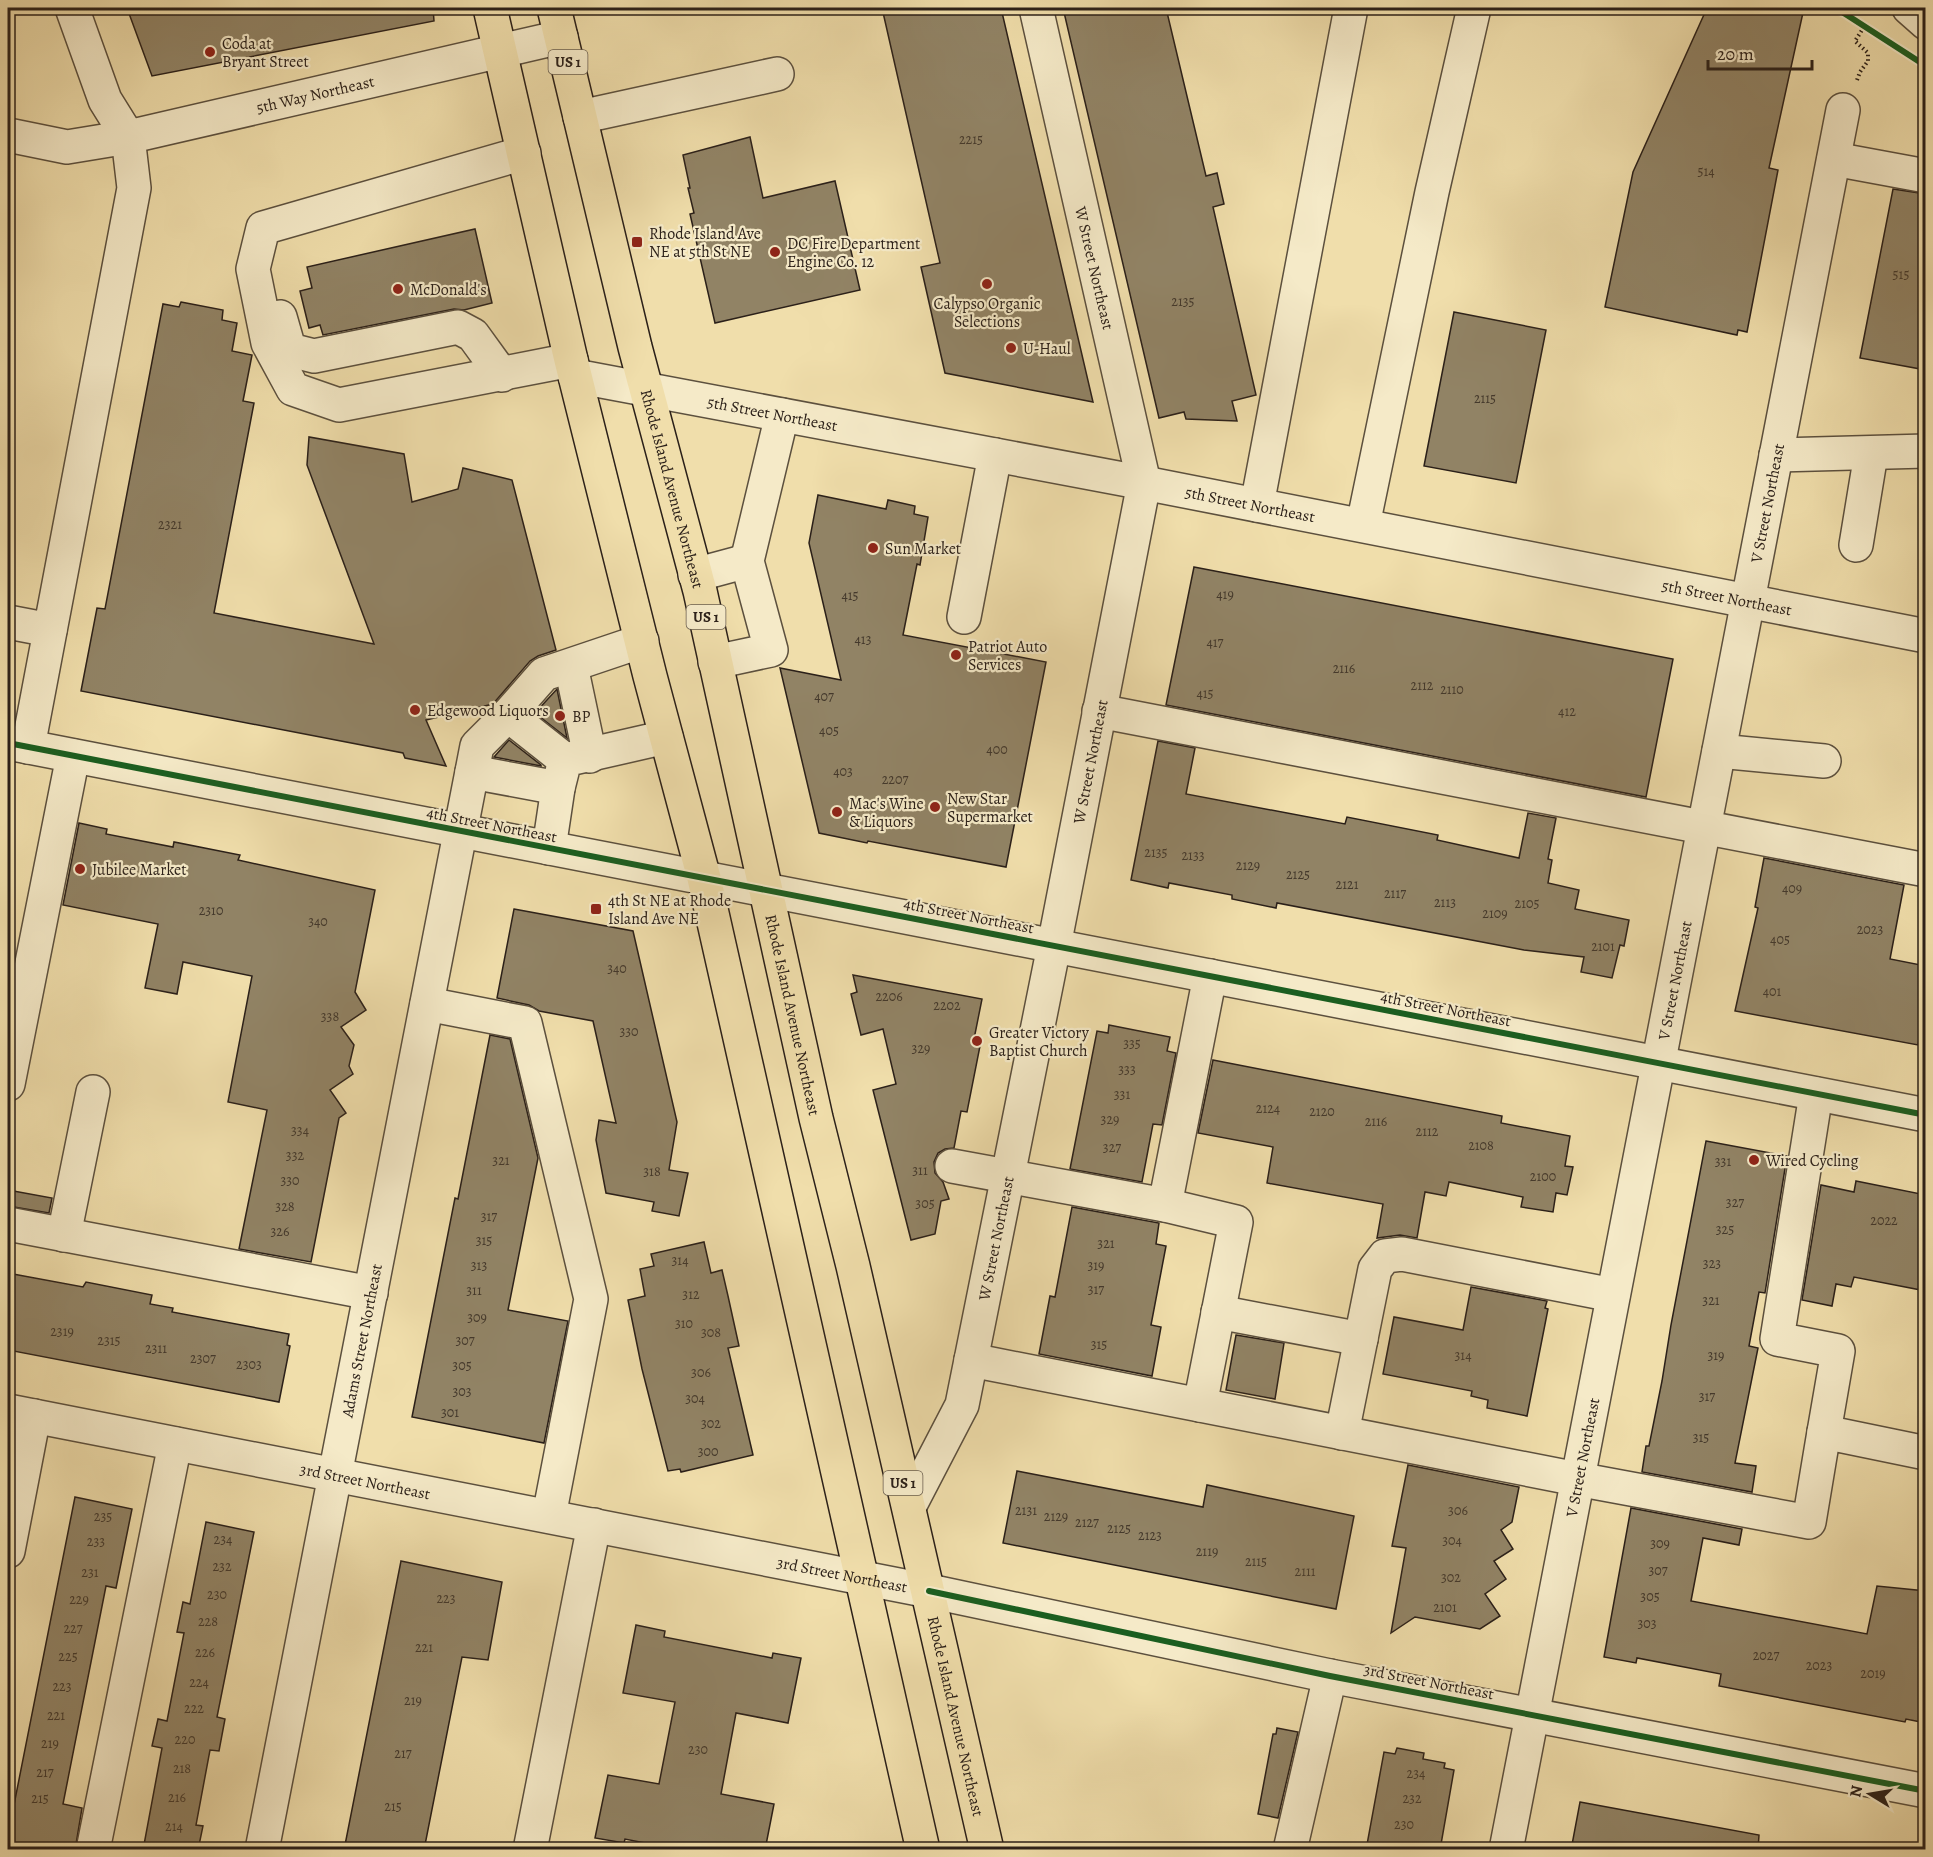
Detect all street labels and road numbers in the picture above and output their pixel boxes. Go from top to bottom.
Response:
road number: US 1 [548,50,588,74]
street label: 5th Way Northeast [254,71,376,119]
street label: W Street Northeast [1069,203,1119,332]
street label: Rhode Island Avenue Northeast [635,387,709,591]
street label: 5th Street Northeast [706,391,839,437]
street label: V Street Northeast [1745,442,1790,566]
street label: 5th Street Northeast [1183,481,1317,528]
street label: 5th Street Northeast [1660,575,1794,622]
road number: US 1 [686,605,726,629]
street label: W Street Northeast [1068,698,1114,827]
street label: 4th Street Northeast [425,802,559,848]
street label: 4th Street Northeast [902,893,1036,939]
street label: Rhode Island Avenue Northeast [760,912,825,1118]
street label: V Street Northeast [1653,919,1698,1043]
street label: 4th Street Northeast [1379,986,1513,1032]
street label: W Street Northeast [973,1174,1020,1303]
street label: Adams Street Northeast [336,1262,388,1420]
street label: V Street Northeast [1561,1396,1605,1520]
street label: 3rd Street Northeast [298,1458,432,1505]
road number: US 1 [884,1471,922,1495]
street label: 3rd Street Northeast [775,1552,909,1599]
street label: Rhode Island Avenue Northeast [922,1614,989,1819]
street label: 3rd Street Northeast [1362,1659,1496,1705]

